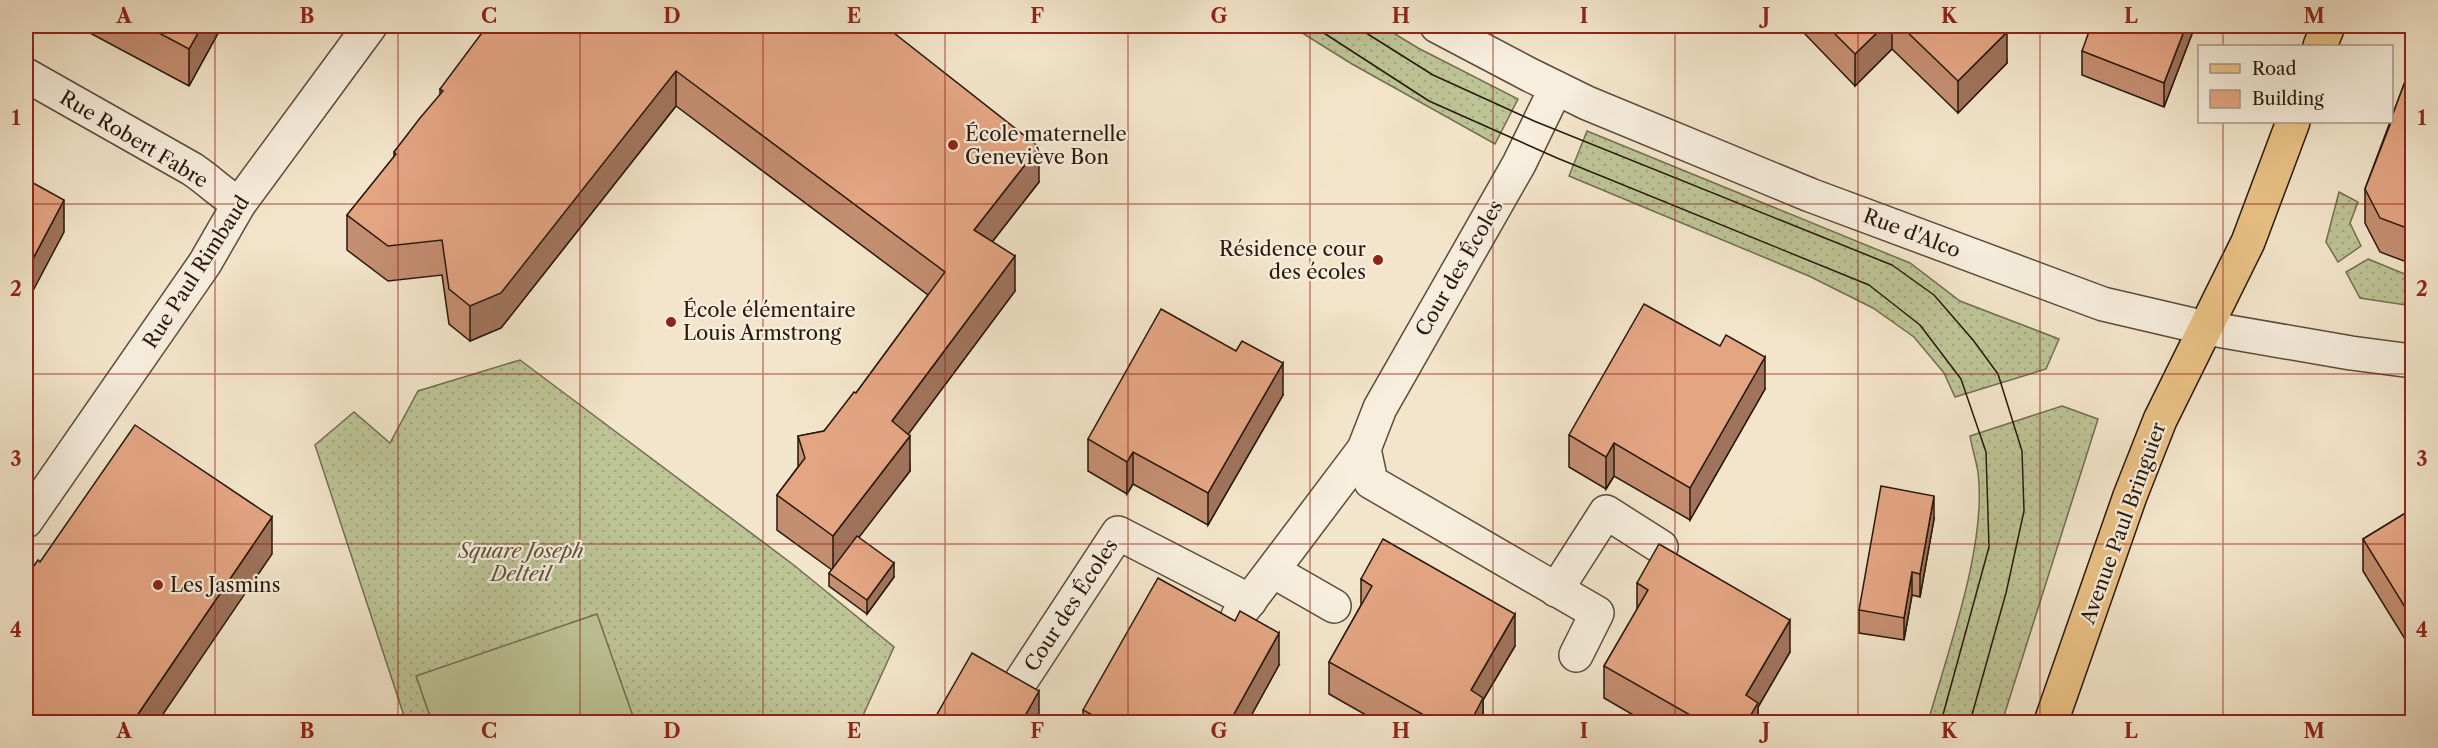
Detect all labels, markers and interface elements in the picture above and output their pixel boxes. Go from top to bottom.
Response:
text: A [115,4,132,28]
text: B [300,4,315,28]
text: C [481,4,497,28]
text: D [663,4,681,28]
text: E [847,4,861,28]
text: F [1030,4,1044,28]
text: G [1211,4,1228,28]
text: H [1392,4,1410,28]
text: I [1580,4,1588,28]
text: J [1758,4,1770,28]
text: K [1941,4,1958,28]
text: L [2124,4,2138,28]
text: M [2303,4,2325,28]
legend [2198,45,2393,123]
text: Road [2252,58,2297,80]
street label: Rue Robert Fabre [56,85,212,193]
text: Building [2252,88,2324,110]
text: 1 [12,106,21,130]
text: 1 [2418,106,2427,130]
place label: École maternelle Geneviève Bon [965,121,1127,169]
marker: École maternelle Geneviève Bon [946,138,960,152]
street label: Rue Paul Rimbaud [138,191,254,353]
street label: Cour des Écoles [1409,195,1508,340]
street label: Rue d'Alco [1860,203,1964,263]
place label: Résidence cour des écoles [1219,237,1367,284]
marker: Résidence cour des écoles [1371,253,1385,267]
text: 2 [10,277,22,301]
text: 2 [2416,277,2428,301]
place label: École élémentaire Louis Armstrong [683,297,856,345]
marker: École élémentaire Louis Armstrong [664,315,678,329]
street label: Avenue Paul Bringuier [2075,418,2171,628]
text: 3 [10,447,22,471]
text: 3 [2416,447,2428,471]
street label: Cour des Écoles [1018,534,1123,676]
park label: Square Joseph Delteil [457,539,584,586]
place label: Les Jasmins [170,573,280,597]
marker: Les Jasmins [151,578,165,592]
text: 4 [10,618,22,642]
text: 4 [2416,618,2428,642]
text: A [115,719,132,743]
text: B [300,719,315,743]
text: C [481,719,497,743]
text: D [663,719,681,743]
text: E [847,719,861,743]
text: F [1030,719,1044,743]
text: G [1211,719,1228,743]
text: H [1392,719,1410,743]
text: I [1580,719,1588,743]
text: J [1758,719,1770,743]
text: K [1941,719,1958,743]
text: L [2124,719,2138,743]
text: M [2303,719,2325,743]

